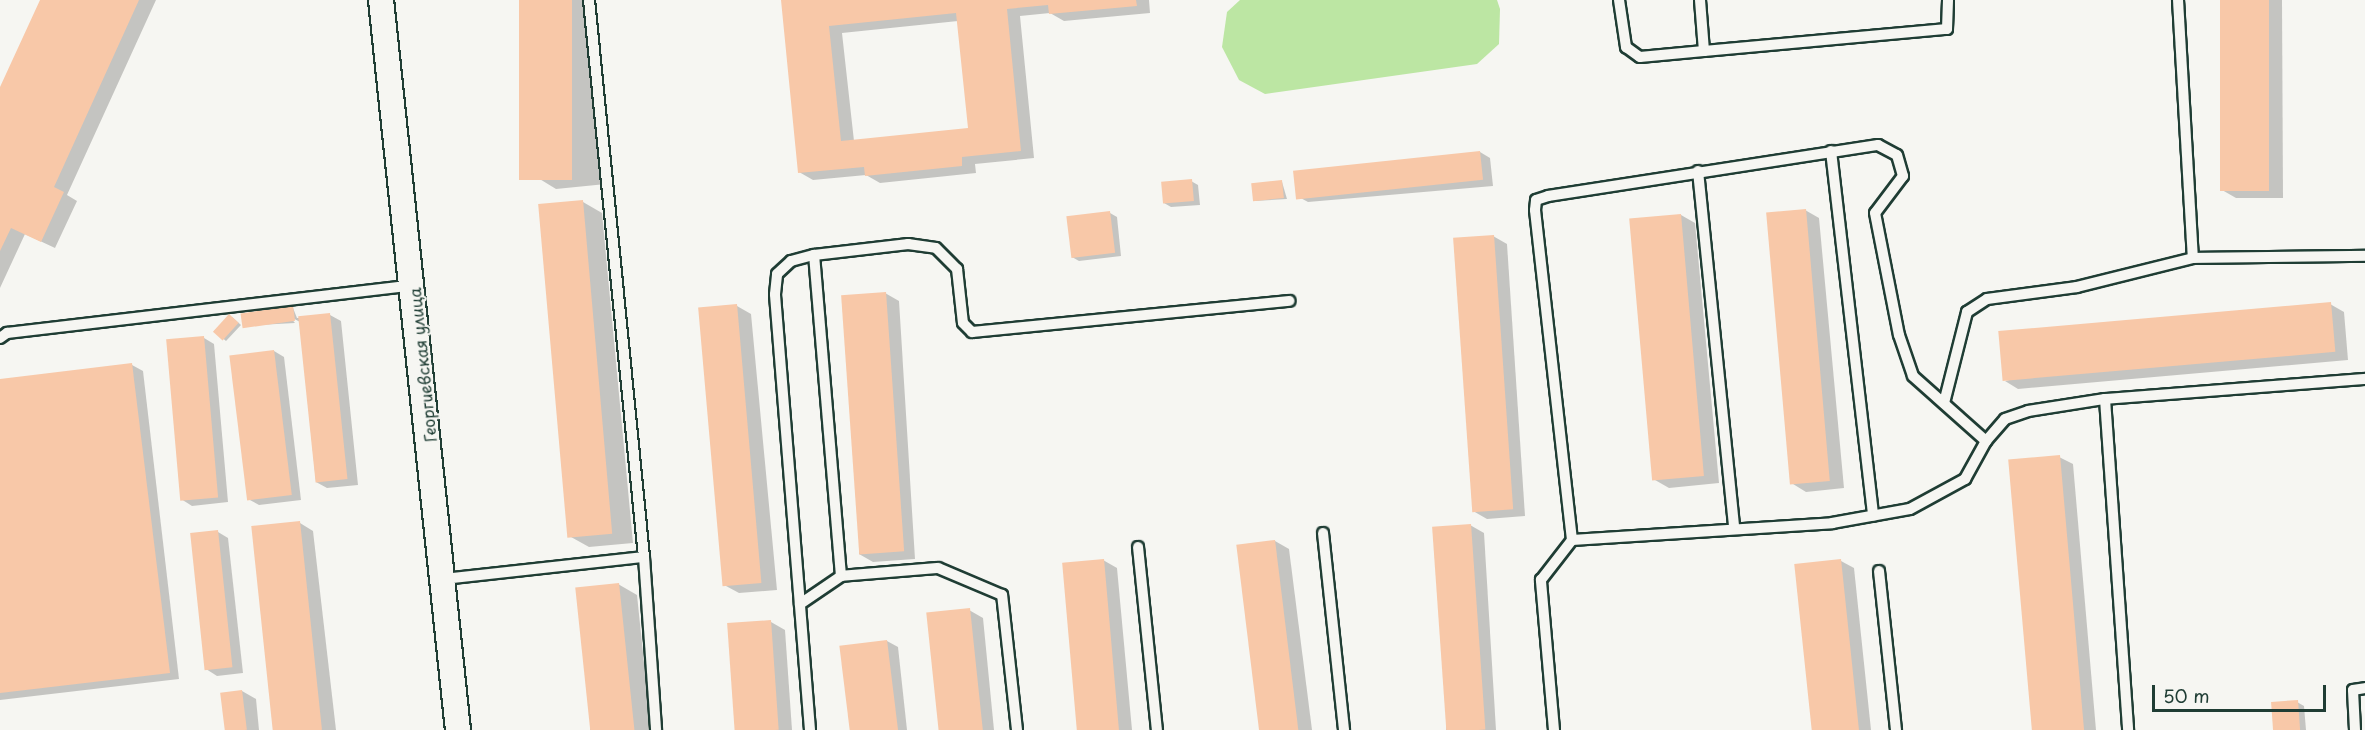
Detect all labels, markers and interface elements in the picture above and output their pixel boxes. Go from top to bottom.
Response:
street label: Георгиевская улица [404,286,440,444]
scale bar [2155,673,2329,711]
text: 50 m [2163,682,2210,709]

